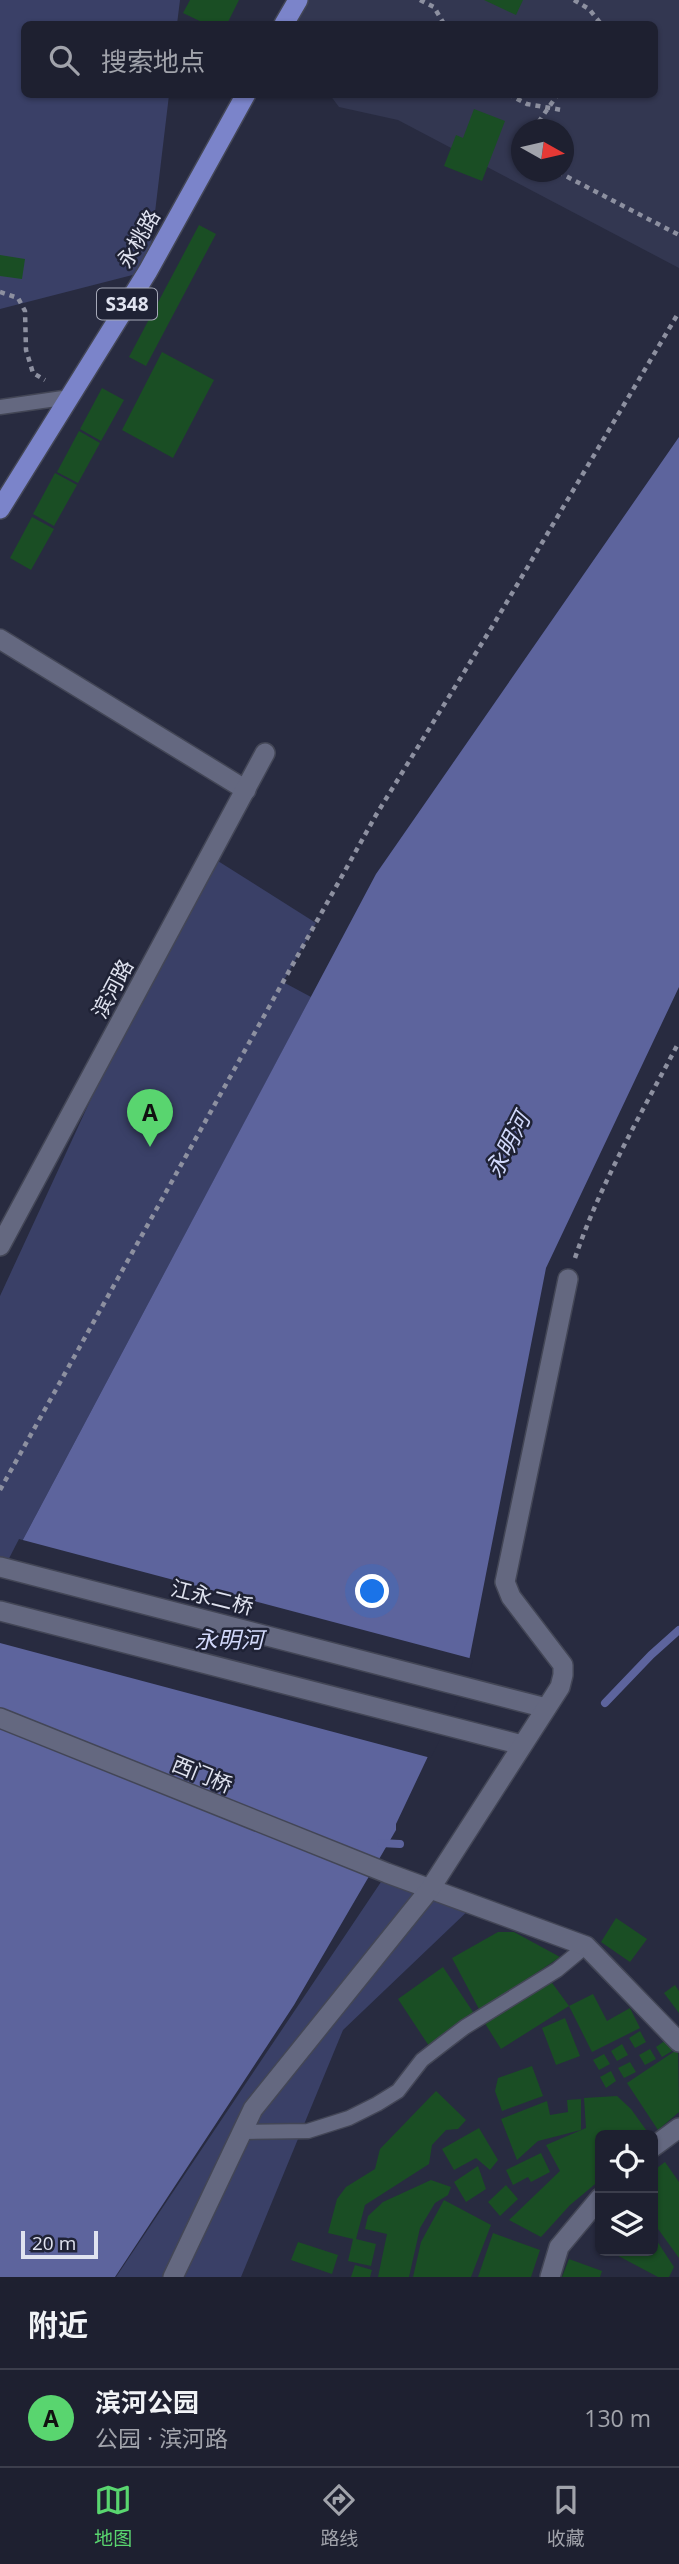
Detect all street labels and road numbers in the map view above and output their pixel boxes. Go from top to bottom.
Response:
street label: 永桃路 [110,204,166,273]
road number: S348 [97,288,157,320]
street label: 滨河路 [85,954,139,1023]
street label: 江永二桥 [168,1573,256,1621]
street label: 西门桥 [168,1749,237,1799]

